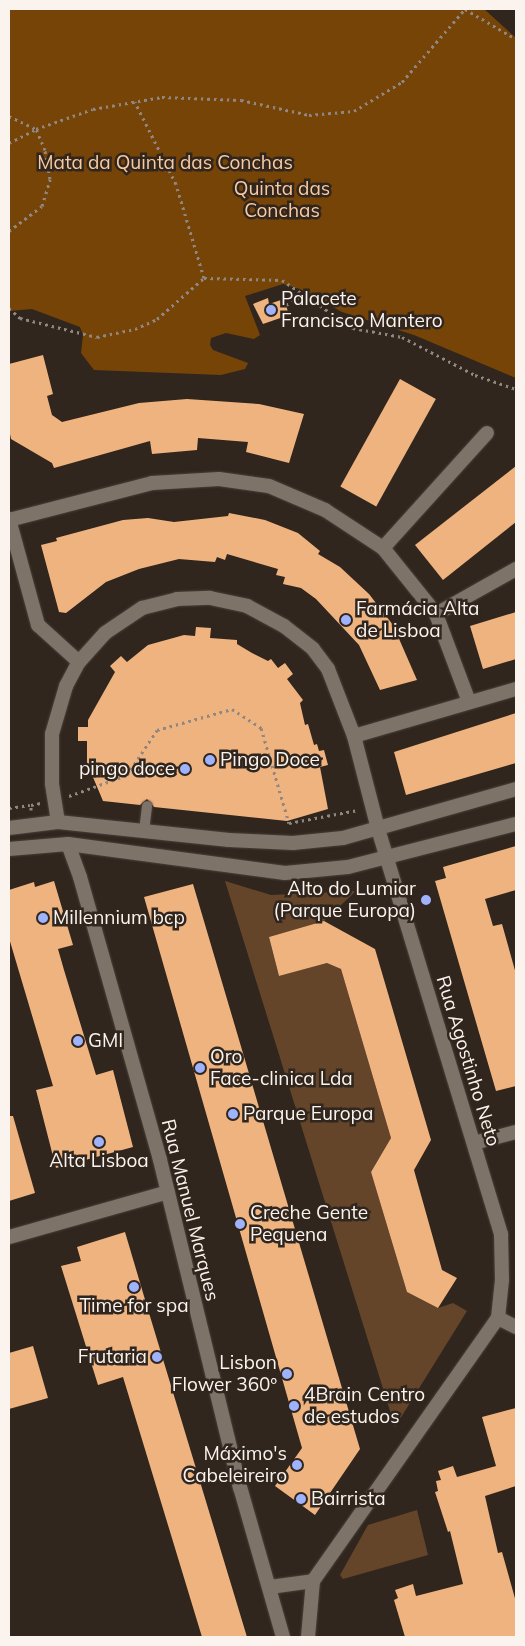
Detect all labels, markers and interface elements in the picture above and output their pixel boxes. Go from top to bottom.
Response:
park label: Mata da Quinta das Conchas [37,152,293,174]
park label: Quinta das Conchas [234,178,330,222]
place label: Palacete Francisco Mantero [281,288,443,332]
marker: Palacete Francisco Mantero [265,304,277,316]
place label: Farmácia Alta de Lisboa [356,598,479,642]
marker: Farmácia Alta de Lisboa [340,614,352,626]
place label: Pingo Doce [220,749,320,771]
marker: Pingo Doce [204,754,216,766]
place label: pingo doce [79,758,175,780]
marker: pingo doce [179,763,191,775]
place label: Alto do Lumiar (Parque Europa) [274,878,416,922]
marker: Alto do Lumiar (Parque Europa) [420,894,432,906]
place label: Millennium bcp [53,907,185,929]
marker: Millennium bcp [37,912,49,924]
street label: Rua Agostinho Neto [431,973,505,1149]
place label: GMI [88,1030,123,1052]
marker: GMI [72,1035,84,1047]
place label: Oro Face-clinica Lda [210,1046,353,1090]
marker: Oro Face-clinica Lda [194,1062,206,1074]
place label: Parque Europa [243,1103,373,1125]
marker: Parque Europa [227,1108,239,1120]
street label: Rua Manuel Marques [156,1117,224,1303]
marker: Alta Lisboa [93,1136,105,1148]
place label: Alta Lisboa [49,1150,149,1172]
place label: Creche Gente Pequena [250,1202,368,1246]
marker: Creche Gente Pequena [234,1218,246,1230]
marker: Time for spa [128,1281,140,1293]
place label: Time for spa [79,1295,189,1317]
place label: Frutaria [78,1346,147,1368]
marker: Frutaria [151,1351,163,1363]
place label: Lisbon Flower 360º [172,1352,277,1396]
marker: Lisbon Flower 360º [281,1368,293,1380]
place label: 4Brain Centro de estudos [304,1384,425,1428]
marker: 4Brain Centro de estudos [288,1400,300,1412]
place label: Máximo's Cabeleireiro [183,1443,287,1487]
marker: Máximo's Cabeleireiro [291,1459,303,1471]
place label: Bairrista [311,1488,386,1510]
marker: Bairrista [295,1493,307,1505]

